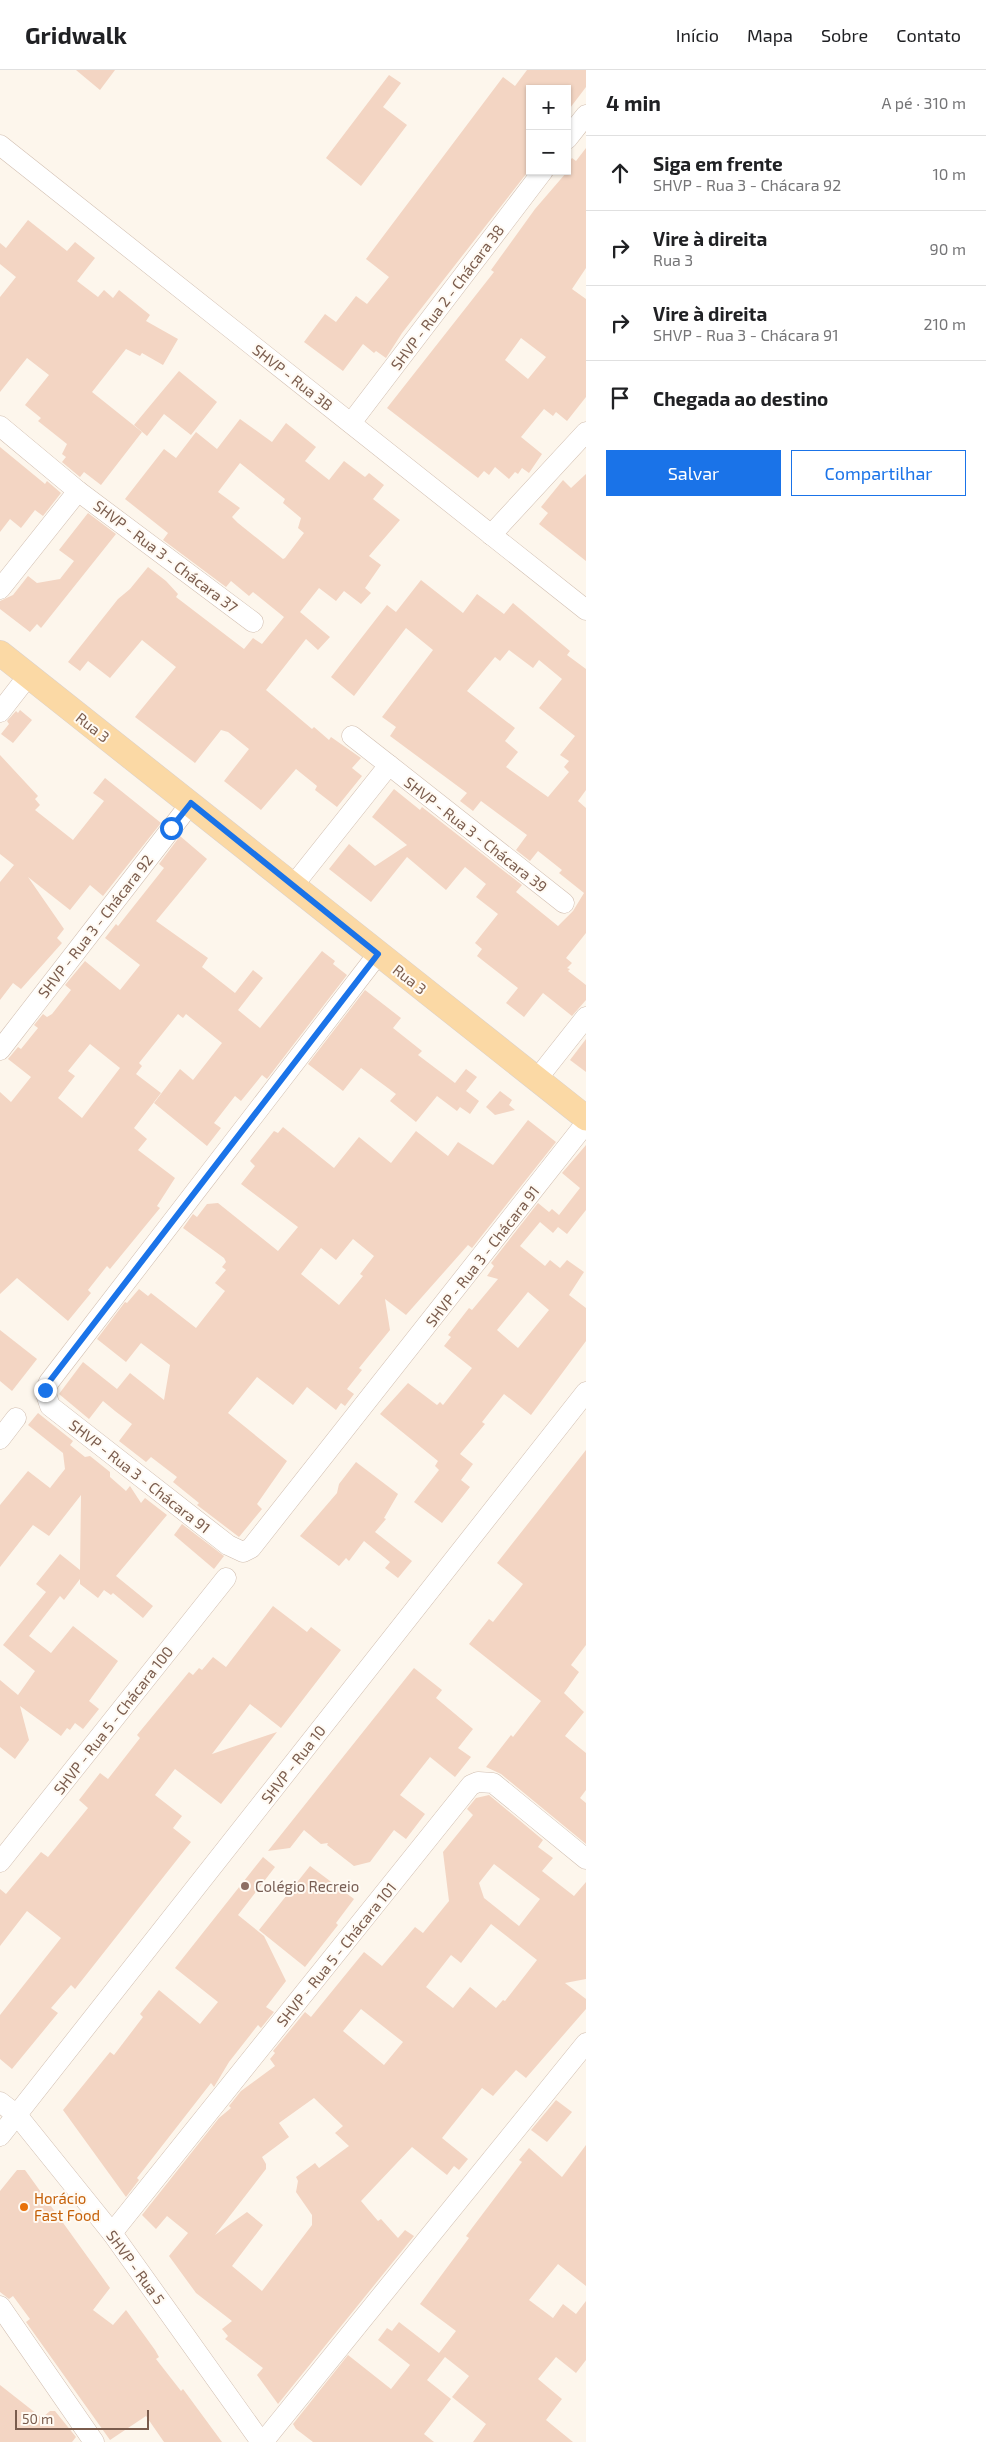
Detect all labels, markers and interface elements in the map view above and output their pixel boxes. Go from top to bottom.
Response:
text: Gridwalk [25,20,127,49]
text: Início [676,24,719,46]
text: Mapa [747,24,793,46]
text: Sobre [821,24,868,46]
text: Contato [896,24,961,46]
map controls [526,85,571,175]
button: + [526,85,571,130]
text: 4 min [606,90,661,115]
text: A pé · 310 m [882,93,966,112]
button: − [526,130,571,175]
text: Siga em frente [653,152,783,175]
icon: ahead [606,159,634,187]
text: 10 m [932,164,966,183]
text: SHVP - Rua 3 - Chácara 92 [653,175,841,194]
street label: SHVP - Rua 2 - Chácara 38 [387,221,507,373]
text: Vire à direita [653,227,767,250]
icon: right [606,234,634,262]
text: 90 m [930,239,966,258]
text: Rua 3 [653,250,693,269]
text: Vire à direita [653,302,767,325]
icon: right [606,309,634,337]
text: 210 m [923,314,966,333]
text: SHVP - Rua 3 - Chácara 91 [653,325,839,344]
street label: SHVP - Rua 3B [249,340,337,414]
icon: arrive [606,384,634,412]
text: Chegada ao destino [653,387,828,410]
button: Salvar [606,450,781,496]
button: Compartilhar [791,450,966,496]
street label: SHVP - Rua 3 - Chácara 37 [91,496,242,616]
street label: Rua 3 [73,708,113,746]
street label: SHVP - Rua 3 - Chácara 39 [401,773,551,895]
route start [160,817,183,840]
street label: SHVP - Rua 3 - Chácara 92 [34,851,156,1001]
street label: Rua 3 [390,960,430,998]
street label: SHVP - Rua 3 - Chácara 91 [421,1182,543,1330]
route end [34,1379,57,1402]
street label: SHVP - Rua 3 - Chácara 91 [66,1415,214,1537]
street label: SHVP - Rua 5 - Chácara 100 [50,1642,176,1798]
street label: SHVP - Rua 10 [257,1721,329,1807]
place label: Colégio Recreio [255,1877,359,1895]
street label: SHVP - Rua 5 - Chácara 101 [272,1878,400,2030]
marker: Colégio Recreio [239,1880,251,1892]
place label: Horácio Fast Food [34,2189,100,2224]
marker: Horácio Fast Food [18,2201,30,2213]
street label: SHVP - Rua 5 [103,2227,169,2307]
scale bar [15,2407,149,2430]
text: 50 m [22,2410,53,2427]

